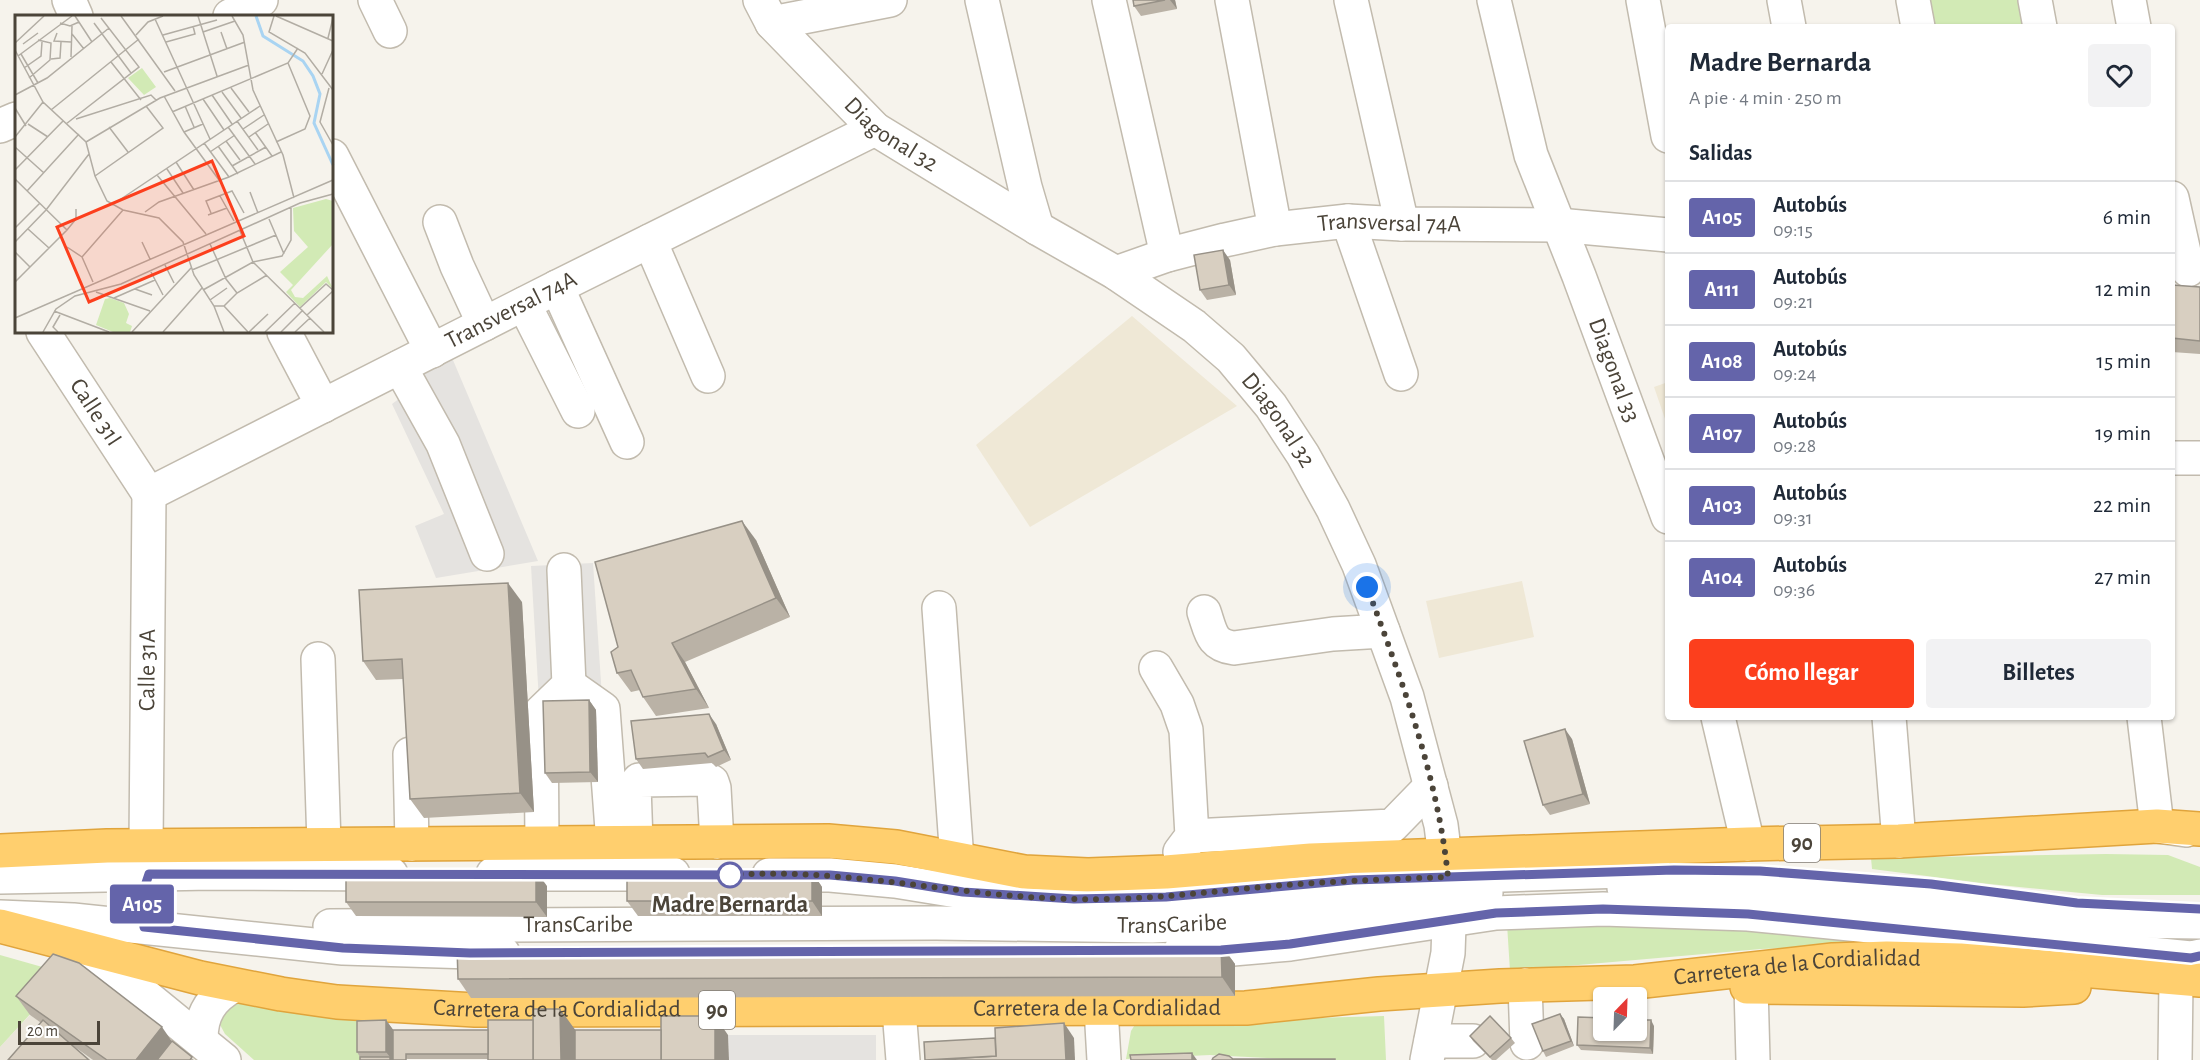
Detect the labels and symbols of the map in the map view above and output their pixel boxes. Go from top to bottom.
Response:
inset map [15,15,333,333]
street label: Diagonal 32 [839,93,942,176]
street label: Transversal 74A [1316,209,1461,236]
street label: Transversal 74A [441,267,581,354]
street label: Diagonal 33 [1584,315,1644,425]
street label: Diagonal 32 [1237,368,1319,472]
street label: Calle 31I [65,374,126,450]
your location [1352,572,1382,602]
street label: Calle 31A [135,629,160,711]
road number: 90 [1784,824,1820,862]
marker: Madre Bernarda [717,862,743,888]
line badge: A105 [100,884,184,924]
place label: Madre Bernarda [652,893,808,917]
street label: TransCaribe [1117,910,1228,938]
street label: TransCaribe [523,912,633,937]
street label: Carretera de la Cordialidad [1673,946,1921,990]
north arrow [1593,987,1647,1041]
road number: 90 [699,991,735,1029]
street label: Carretera de la Cordialidad [433,996,681,1022]
street label: Carretera de la Cordialidad [973,996,1221,1021]
scale bar [18,1018,100,1046]

